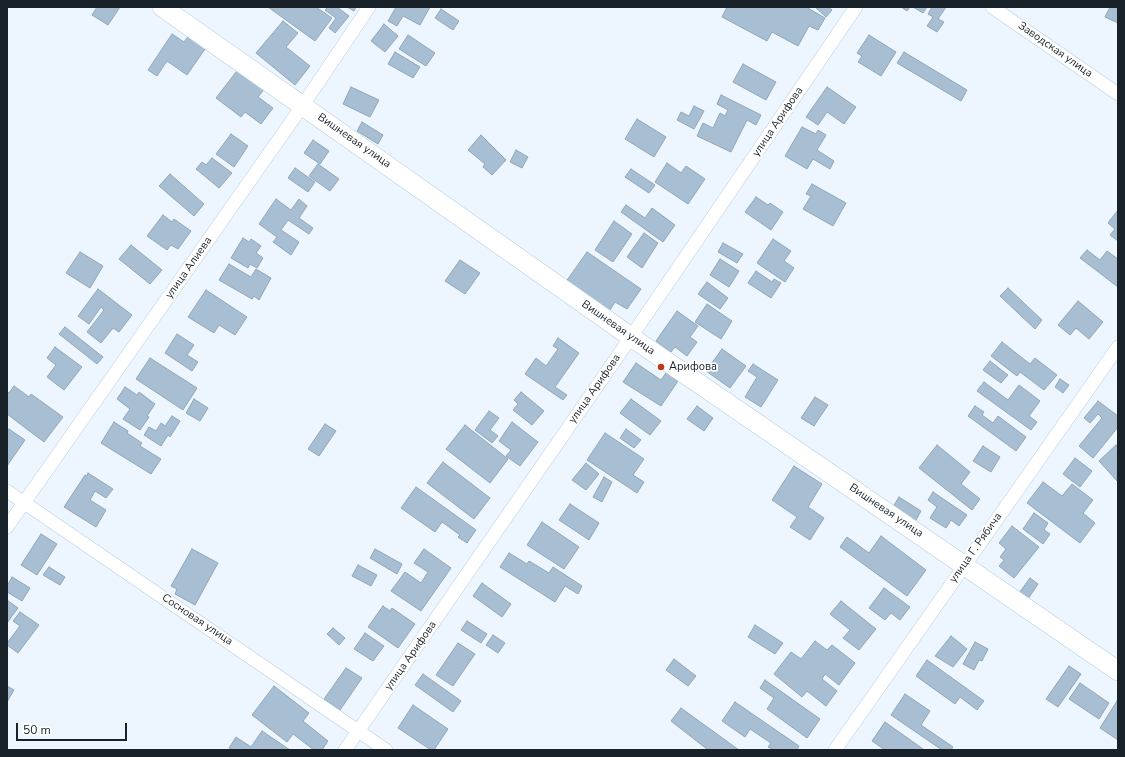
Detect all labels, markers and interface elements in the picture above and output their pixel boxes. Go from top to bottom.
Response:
street label: Заводская улица [1015,19,1095,81]
street label: улица Арифова [750,85,806,159]
street label: Вишневая улица [315,111,393,171]
street label: улица Алиева [163,235,215,301]
street label: Вишневая улица [579,298,657,358]
street label: улица Арифова [566,352,624,426]
place label: Арифова [669,360,717,374]
marker: Арифова [656,362,666,372]
street label: Вишневая улица [846,481,926,541]
street label: улица Г. Рябича [947,510,1005,586]
street label: Сосновая улица [159,591,235,649]
street label: улица Арифова [382,619,440,693]
scale bar [18,715,129,741]
text: 50 m [23,722,51,738]

